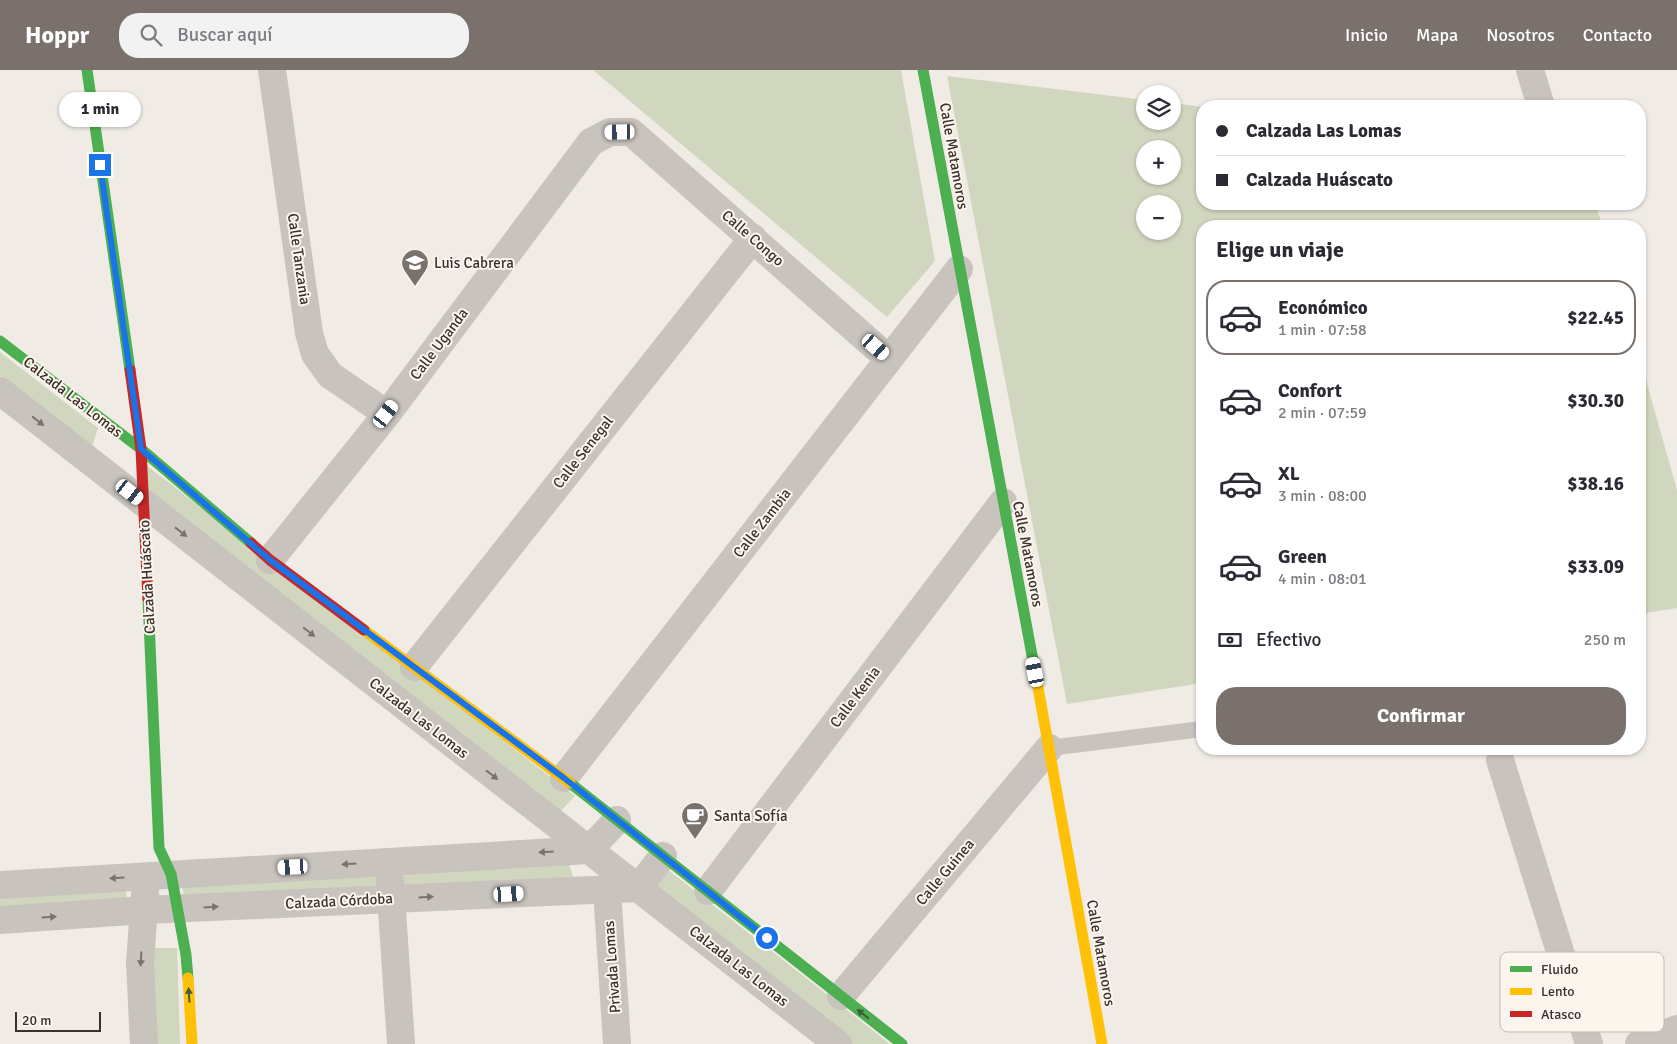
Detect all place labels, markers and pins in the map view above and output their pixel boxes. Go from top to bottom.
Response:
school or university icon: Luis Cabrera [400,248,430,287]
place label: Luis Cabrera [434,254,514,272]
cafe icon: Santa Sofía [680,801,710,840]
place label: Santa Sofía [714,807,788,825]

